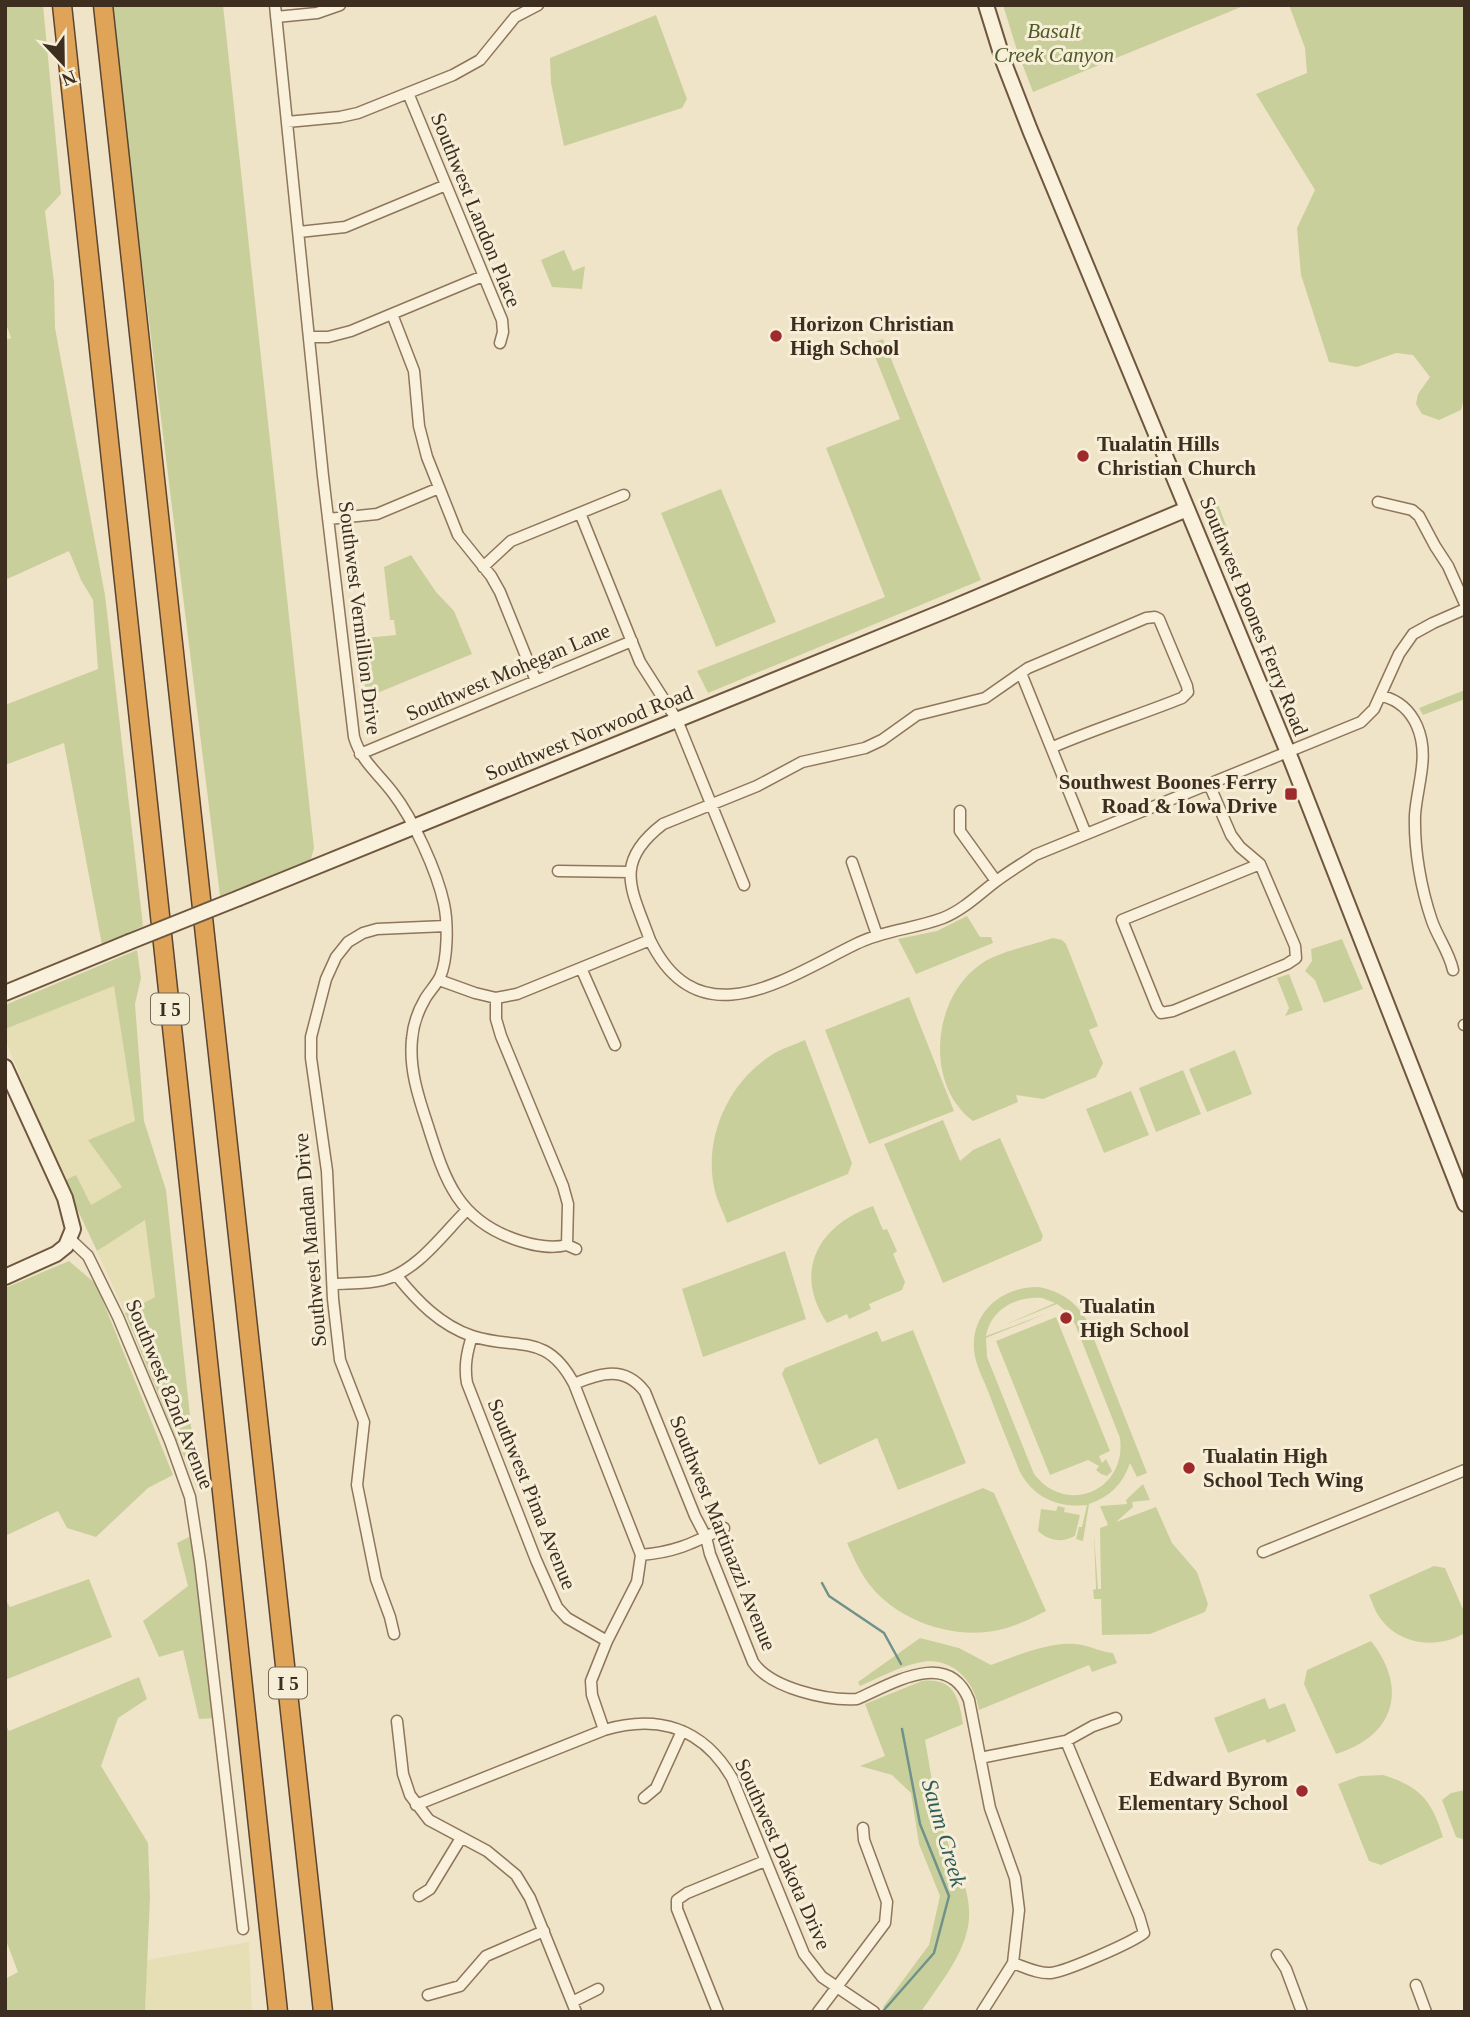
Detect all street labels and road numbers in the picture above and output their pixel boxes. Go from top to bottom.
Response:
street label: Southwest Landon Place [426,109,526,311]
street label: Southwest Boones Ferry Road [1195,493,1313,740]
street label: Southwest Vermillion Drive [334,500,386,736]
street label: Southwest Mohegan Lane [402,618,614,726]
street label: Southwest Norwood Road [482,680,697,786]
road number: I 5 [151,993,189,1024]
street label: Southwest Mandan Drive [289,1132,331,1348]
street label: Southwest 82nd Avenue [121,1296,219,1492]
street label: Southwest Pima Avenue [483,1395,581,1593]
street label: Southwest Martinazzi Avenue [665,1412,781,1654]
road number: I 5 [269,1667,307,1698]
street label: Southwest Dakota Drive [730,1755,836,1953]

